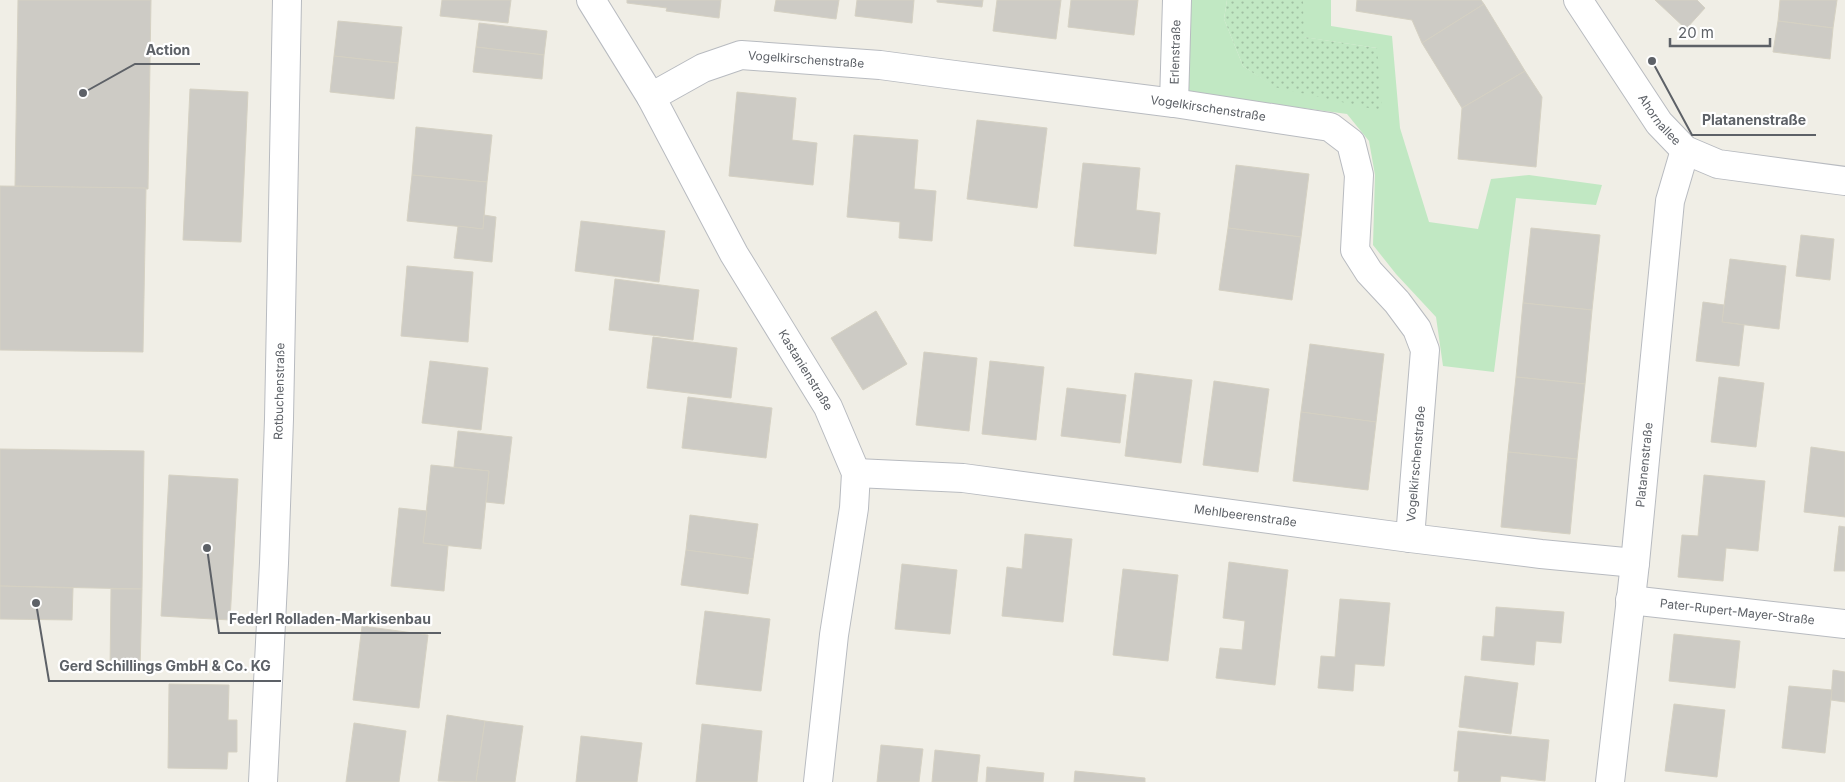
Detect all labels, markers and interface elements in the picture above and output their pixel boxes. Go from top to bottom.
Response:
scale bar [1670,15,1770,47]
street label: Erlenstraße [1167,19,1183,85]
text: 20 m [1678,23,1714,42]
callout: Action [135,35,200,64]
text: Action [146,41,190,58]
street label: Vogelkirschenstraße [748,48,865,71]
street label: Ahornallee [1635,91,1684,148]
street label: Vogelkirschenstraße [1150,92,1267,124]
callout: Platanenstraße [1692,106,1816,135]
text: Platanenstraße [1702,111,1806,128]
street label: Kastanienstraße [775,327,836,413]
street label: Rotbuchenstraße [270,343,287,440]
street label: Vogelkirschenstraße [1403,405,1428,523]
street label: Platanenstraße [1632,422,1656,508]
street label: Mehlbeerenstraße [1193,501,1298,530]
street label: Pater-Rupert-Mayer-Straße [1659,595,1816,628]
callout: Federl Rolladen-Markisenbau [219,604,441,633]
text: Federl Rolladen-Markisenbau [229,610,431,627]
callout: Gerd Schillings GmbH & Co. KG [49,652,281,681]
text: Gerd Schillings GmbH & Co. KG [59,657,271,674]

